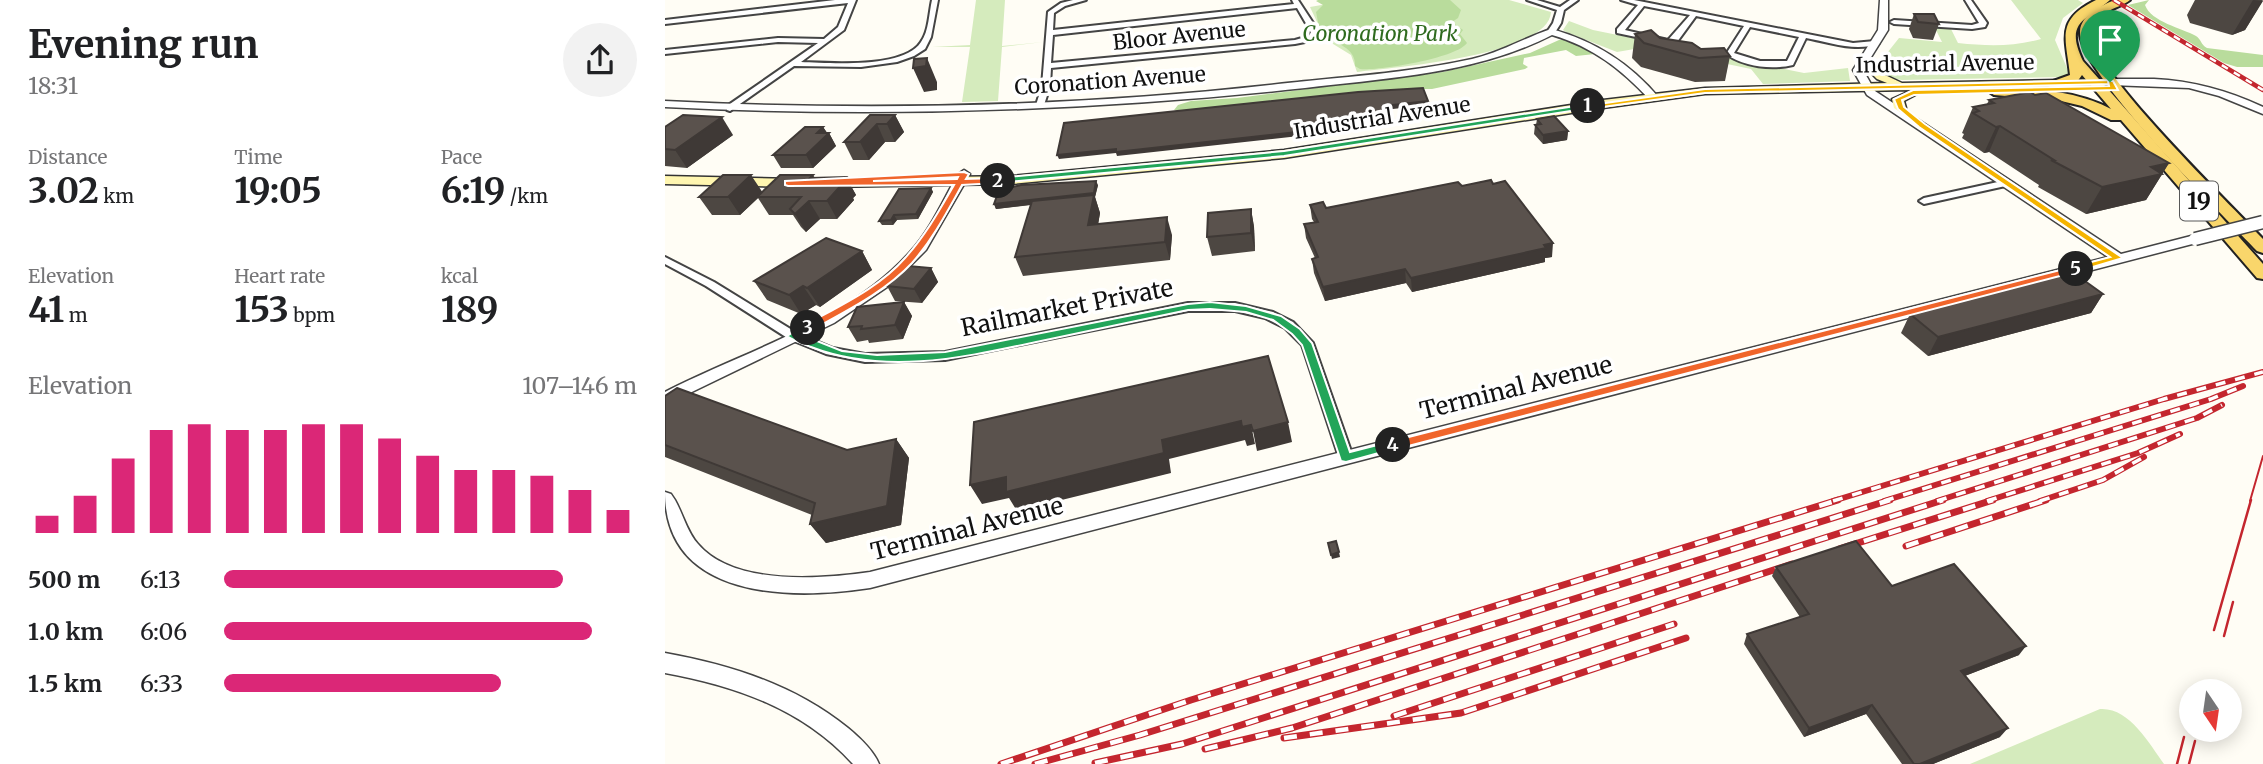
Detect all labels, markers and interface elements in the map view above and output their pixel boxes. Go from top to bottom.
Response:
pin [2080,10,2140,82]
street label: Bloor Avenue [1111,15,1247,56]
park label: Coronation Park [1302,20,1458,47]
text: Evening run [28,21,259,68]
icon: arrive [2091,21,2129,59]
button: share [563,23,637,97]
street label: Industrial Avenue [1855,48,2035,79]
street label: Coronation Avenue [1013,60,1207,101]
text: 18:31 [28,71,78,100]
pin: 1 [1571,88,1605,124]
street label: Industrial Avenue [1292,90,1472,145]
text: 1 [1583,93,1592,117]
text: Distance [28,145,107,169]
text: Time [234,145,283,169]
text: Pace [441,145,482,169]
pin: 2 [981,164,1015,198]
text: 2 [992,168,1003,192]
text: 3.02 [28,169,99,213]
text: 19:05 [234,169,322,213]
text: 6:19 [441,169,505,213]
road number: 19 [2180,182,2218,220]
text: km [99,184,134,208]
text: /km [505,184,548,208]
pin: 5 [2059,252,2093,286]
text: 5 [2070,256,2081,280]
text: Elevation [28,264,114,288]
text: Heart rate [234,264,325,288]
text: kcal [441,264,478,288]
street label: Railmarket Private [958,272,1176,343]
text: 41 [28,288,64,332]
text: 153 [234,288,289,332]
text: 189 [441,288,498,332]
text: m [64,303,88,327]
text: bpm [289,303,335,327]
pin: 3 [790,310,825,346]
text: 3 [802,315,813,339]
street label: Terminal Avenue [1416,349,1615,426]
text: Elevation [28,371,132,400]
text: 107–146 m [522,371,637,400]
pin: 4 [1375,428,1411,462]
text: 4 [1386,432,1399,456]
street label: Terminal Avenue [867,490,1066,567]
text: 500 m [28,565,100,594]
text: 6:13 [140,565,181,594]
text: 1.0 km [28,617,103,646]
text: 6:06 [140,617,187,646]
text: 1.5 km [28,669,102,698]
text: 6:33 [140,669,183,698]
north arrow [2179,679,2242,742]
map controls [2179,679,2242,742]

